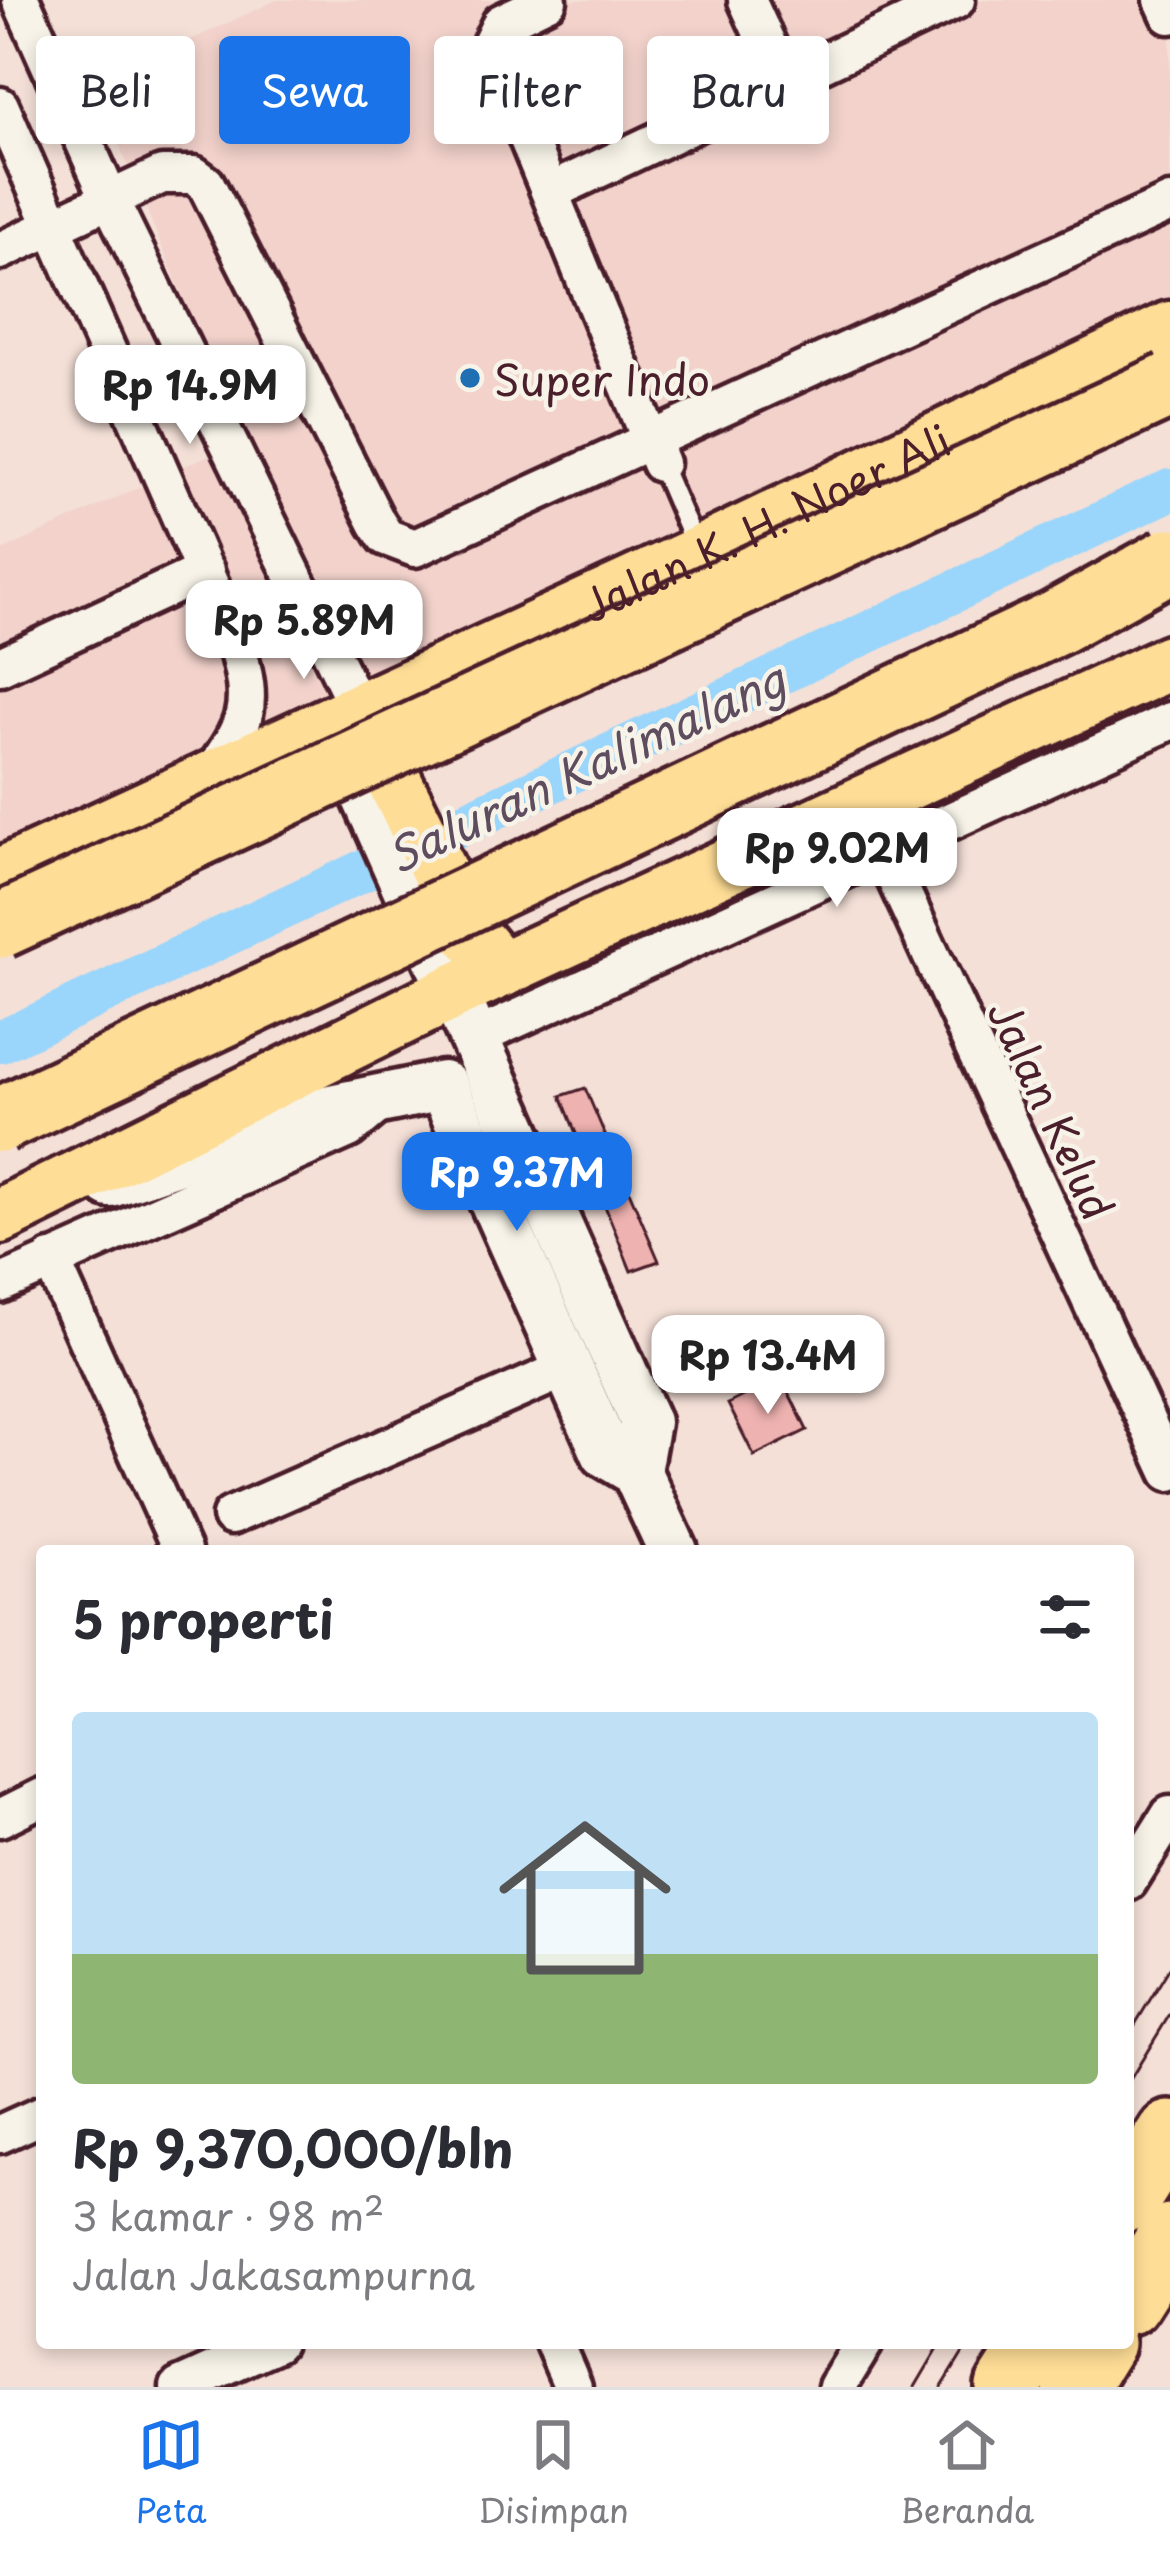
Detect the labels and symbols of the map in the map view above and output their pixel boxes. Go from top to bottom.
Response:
pin: Rp 14.9M [66,345,314,447]
place label: Super Indo [494,347,710,410]
marker: Super Indo [457,365,483,391]
street label: Jalan K. H. Noer Ali [570,407,960,636]
pin: Rp 5.89M [180,580,428,682]
water label: Saluran Kalimalang [375,643,798,888]
pin: Rp 9.02M [713,808,961,910]
street label: Jalan Kelud [974,989,1130,1229]
pin: Rp 9.37M [393,1132,641,1234]
pin: Rp 13.4M [644,1315,892,1417]

